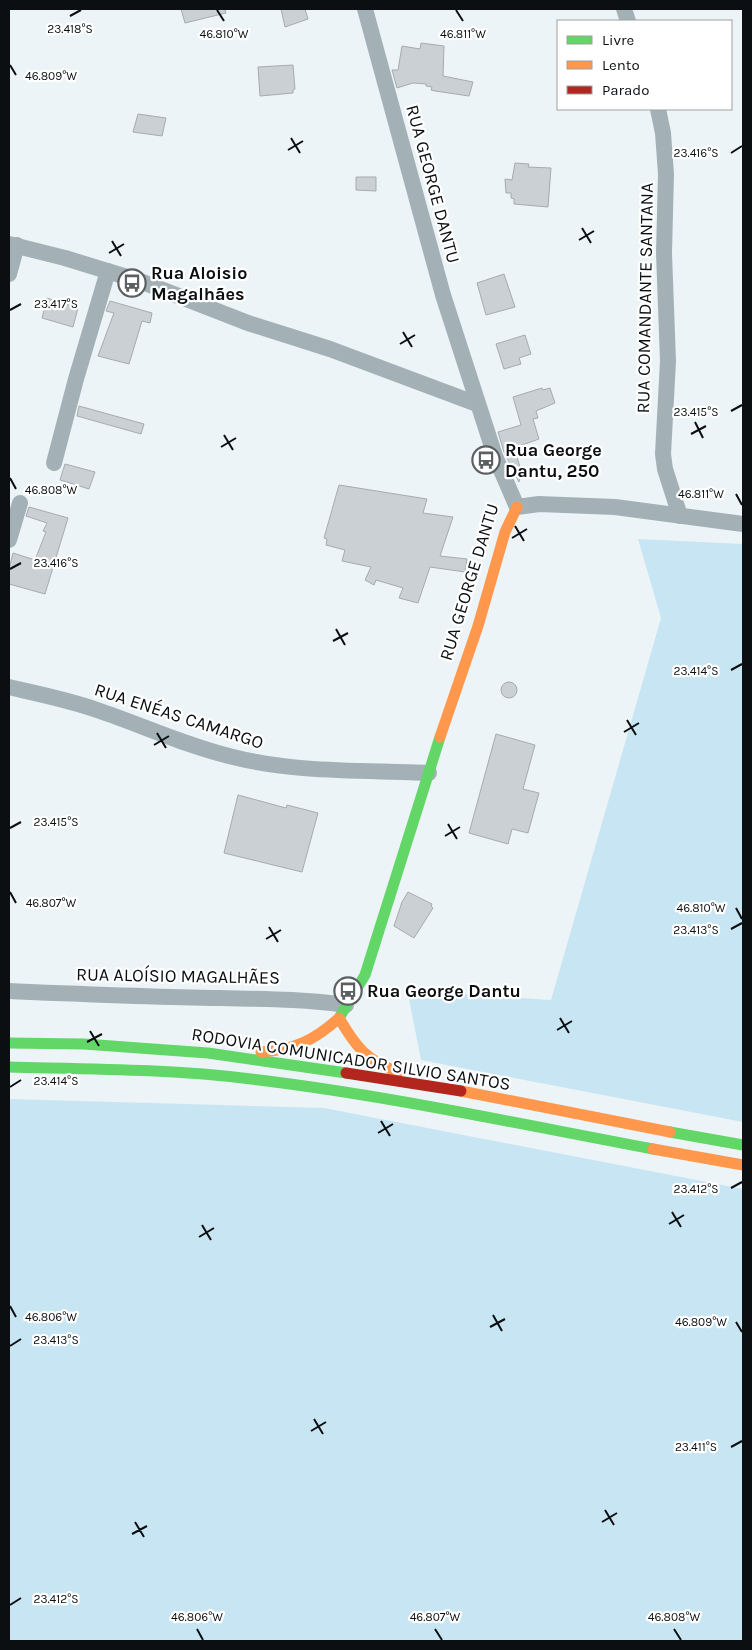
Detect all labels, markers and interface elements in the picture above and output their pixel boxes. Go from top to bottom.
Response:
legend [557,20,732,110]
text: 23.418°S [47,22,93,36]
text: 46.810°W [200,27,249,41]
text: 46.811°W [440,27,486,41]
text: Livre [602,31,634,49]
text: Lento [602,56,640,74]
text: 46.809°W [25,69,77,83]
text: Parado [602,81,649,99]
street label: RUA GEORGE DANTU [401,102,465,266]
text: 23.416°S [673,146,719,160]
street label: RUA COMANDANTE SANTANA [632,182,658,414]
place label: Rua Aloisio Magalhães [151,262,247,305]
bus stop icon: Rua Aloisio Magalhães [117,268,147,298]
text: 23.417°S [34,297,78,311]
text: 23.415°S [674,405,718,419]
place label: Rua George Dantu, 250 [505,439,602,482]
bus stop icon: Rua George Dantu, 250 [471,445,501,475]
text: 46.808°W [25,483,77,497]
text: 46.811°W [678,487,724,501]
street label: RUA GEORGE DANTU [435,501,503,663]
text: 23.416°S [33,556,79,570]
text: 23.414°S [674,664,718,678]
street label: RUA ENÉAS CAMARGO [92,677,267,754]
text: 23.415°S [34,815,78,829]
text: 46.807°W [26,896,77,910]
text: 46.810°W [677,901,726,915]
text: 23.413°S [673,923,719,937]
street label: RUA ALOÍSIO MAGALHÃES [76,962,280,989]
bus stop icon: Rua George Dantu [333,976,363,1006]
place label: Rua George Dantu [367,980,521,1002]
street label: RODOVIA COMUNICADOR SILVIO SANTOS [190,1023,512,1095]
text: 23.414°S [34,1074,78,1088]
text: 23.412°S [673,1182,719,1196]
text: 46.806°W [25,1310,77,1324]
text: 46.809°W [675,1315,727,1329]
text: 23.413°S [33,1333,79,1347]
text: 23.411°S [675,1440,717,1454]
text: 23.412°S [33,1592,79,1606]
text: 46.806°W [171,1610,223,1624]
text: 46.807°W [410,1610,461,1624]
text: 46.808°W [648,1610,700,1624]

